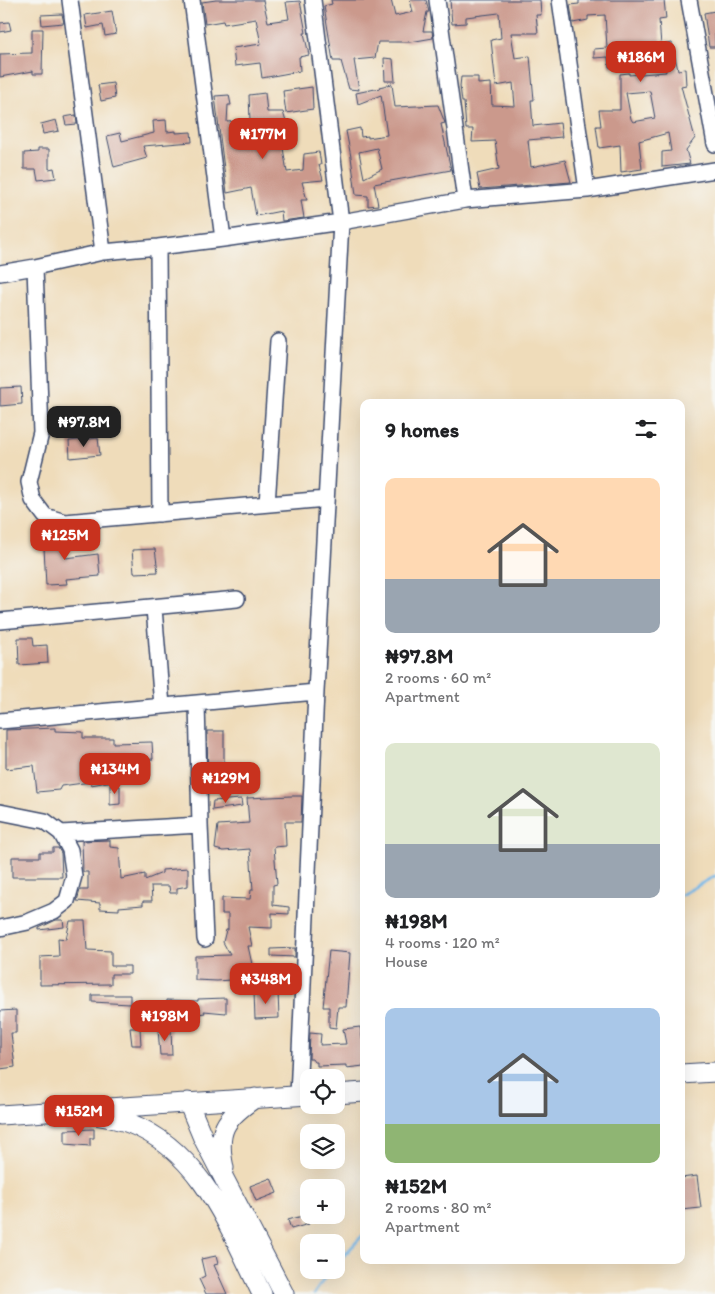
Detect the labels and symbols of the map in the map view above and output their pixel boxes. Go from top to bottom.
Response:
pin: ₦186M [606,41,676,83]
pin: ₦177M [228,118,298,160]
pin: ₦97.8M [43,406,125,448]
pin: ₦125M [30,518,100,561]
pin: ₦134M [80,752,150,795]
pin: ₦129M [191,762,261,804]
pin: ₦348M [231,962,301,1005]
pin: ₦198M [130,1000,200,1042]
pin: ₦152M [44,1094,114,1137]

